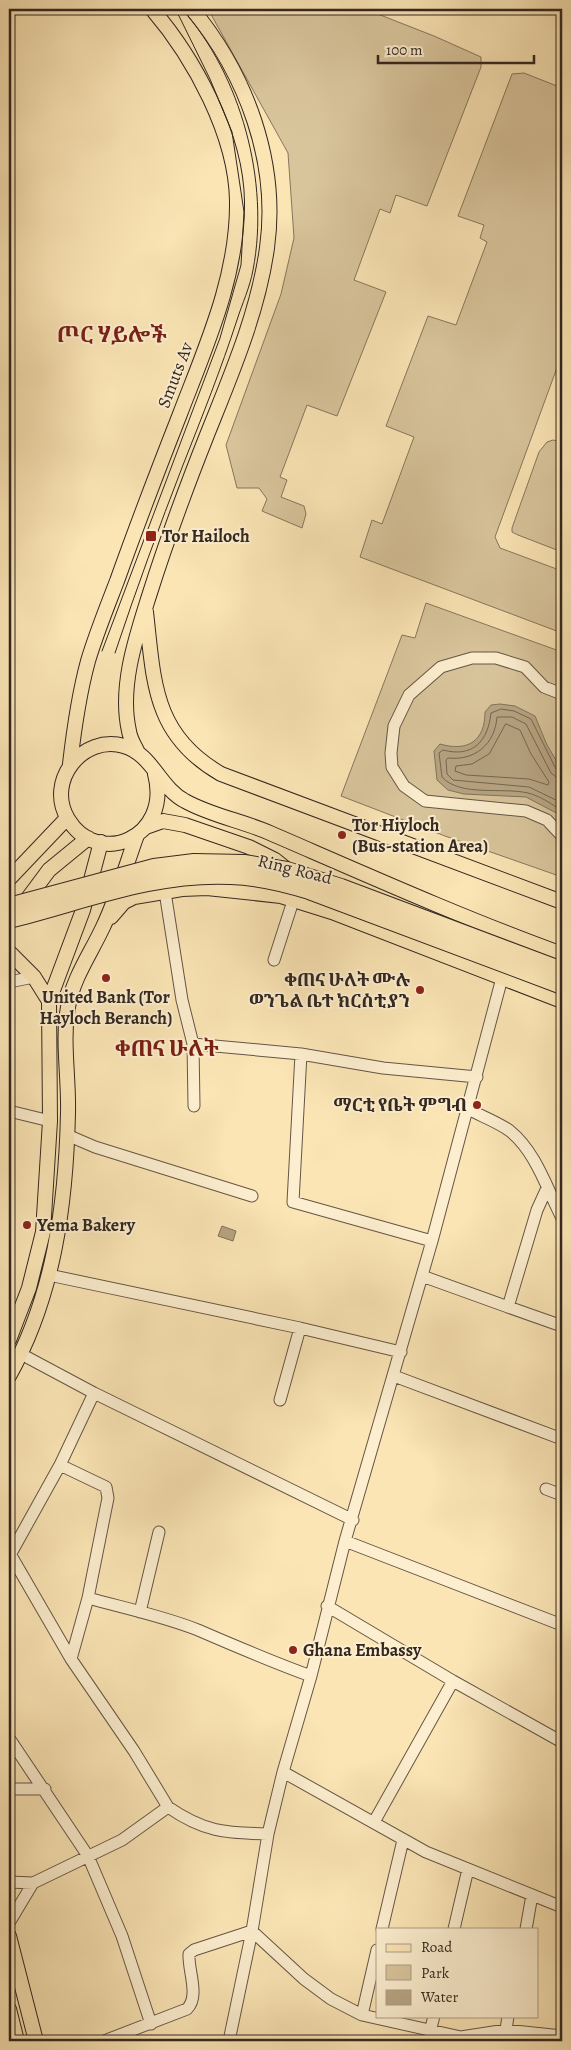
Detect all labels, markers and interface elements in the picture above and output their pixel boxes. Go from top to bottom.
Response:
scale bar [378,32,535,64]
text: 100 m [386,40,423,60]
district label: ጦር ሃይሎች [57,320,167,350]
street label: Smuts Av [151,338,199,412]
place label: Tor Hailoch [162,524,250,548]
marker: Tor Hailoch [144,529,158,543]
place label: Tor Hiyloch (Bus-station Area) [352,813,488,858]
marker: Tor Hiyloch (Bus-station Area) [336,829,348,841]
street label: Ring Road [255,848,335,890]
place label: ቀጠና ሁለት ሙሉ ወንጌል ቤተ ክርስቲያን [249,968,411,1013]
marker: United Bank (Tor Hayloch Beranch) [100,972,112,984]
marker: ቀጠና ሁለት ሙሉ ወንጌል ቤተ ክርስቲያን [414,984,426,996]
place label: United Bank (Tor Hayloch Beranch) [40,985,172,1030]
district label: ቀጠና ሁለት [115,1034,219,1064]
place label: ማርቲ የቤት ምግብ [334,1093,467,1117]
marker: ማርቲ የቤት ምግብ [471,1099,483,1111]
place label: Yema Bakery [36,1213,136,1237]
marker: Yema Bakery [21,1219,33,1231]
place label: Ghana Embassy [303,1638,422,1662]
marker: Ghana Embassy [287,1644,299,1656]
legend [376,1928,538,2018]
text: Road [421,1937,453,1957]
text: Park [421,1963,450,1983]
text: Water [420,1987,458,2007]

